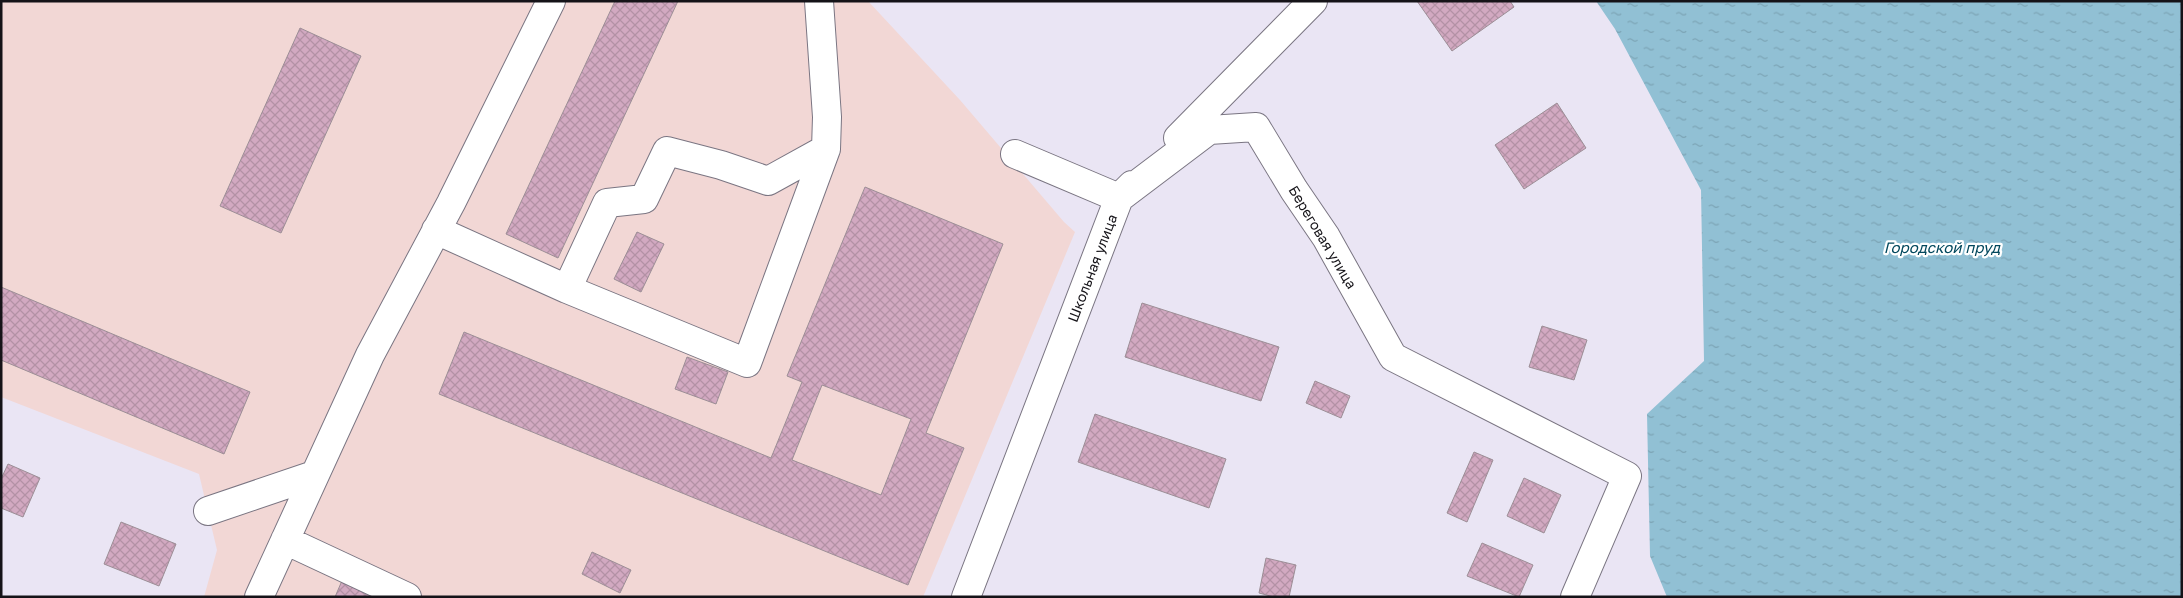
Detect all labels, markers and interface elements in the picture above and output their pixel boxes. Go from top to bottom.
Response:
street label: Береговая улица [1286,182,1360,292]
street label: Школьная улица [1064,212,1120,324]
water label: Городской пруд [1884,238,2001,257]

